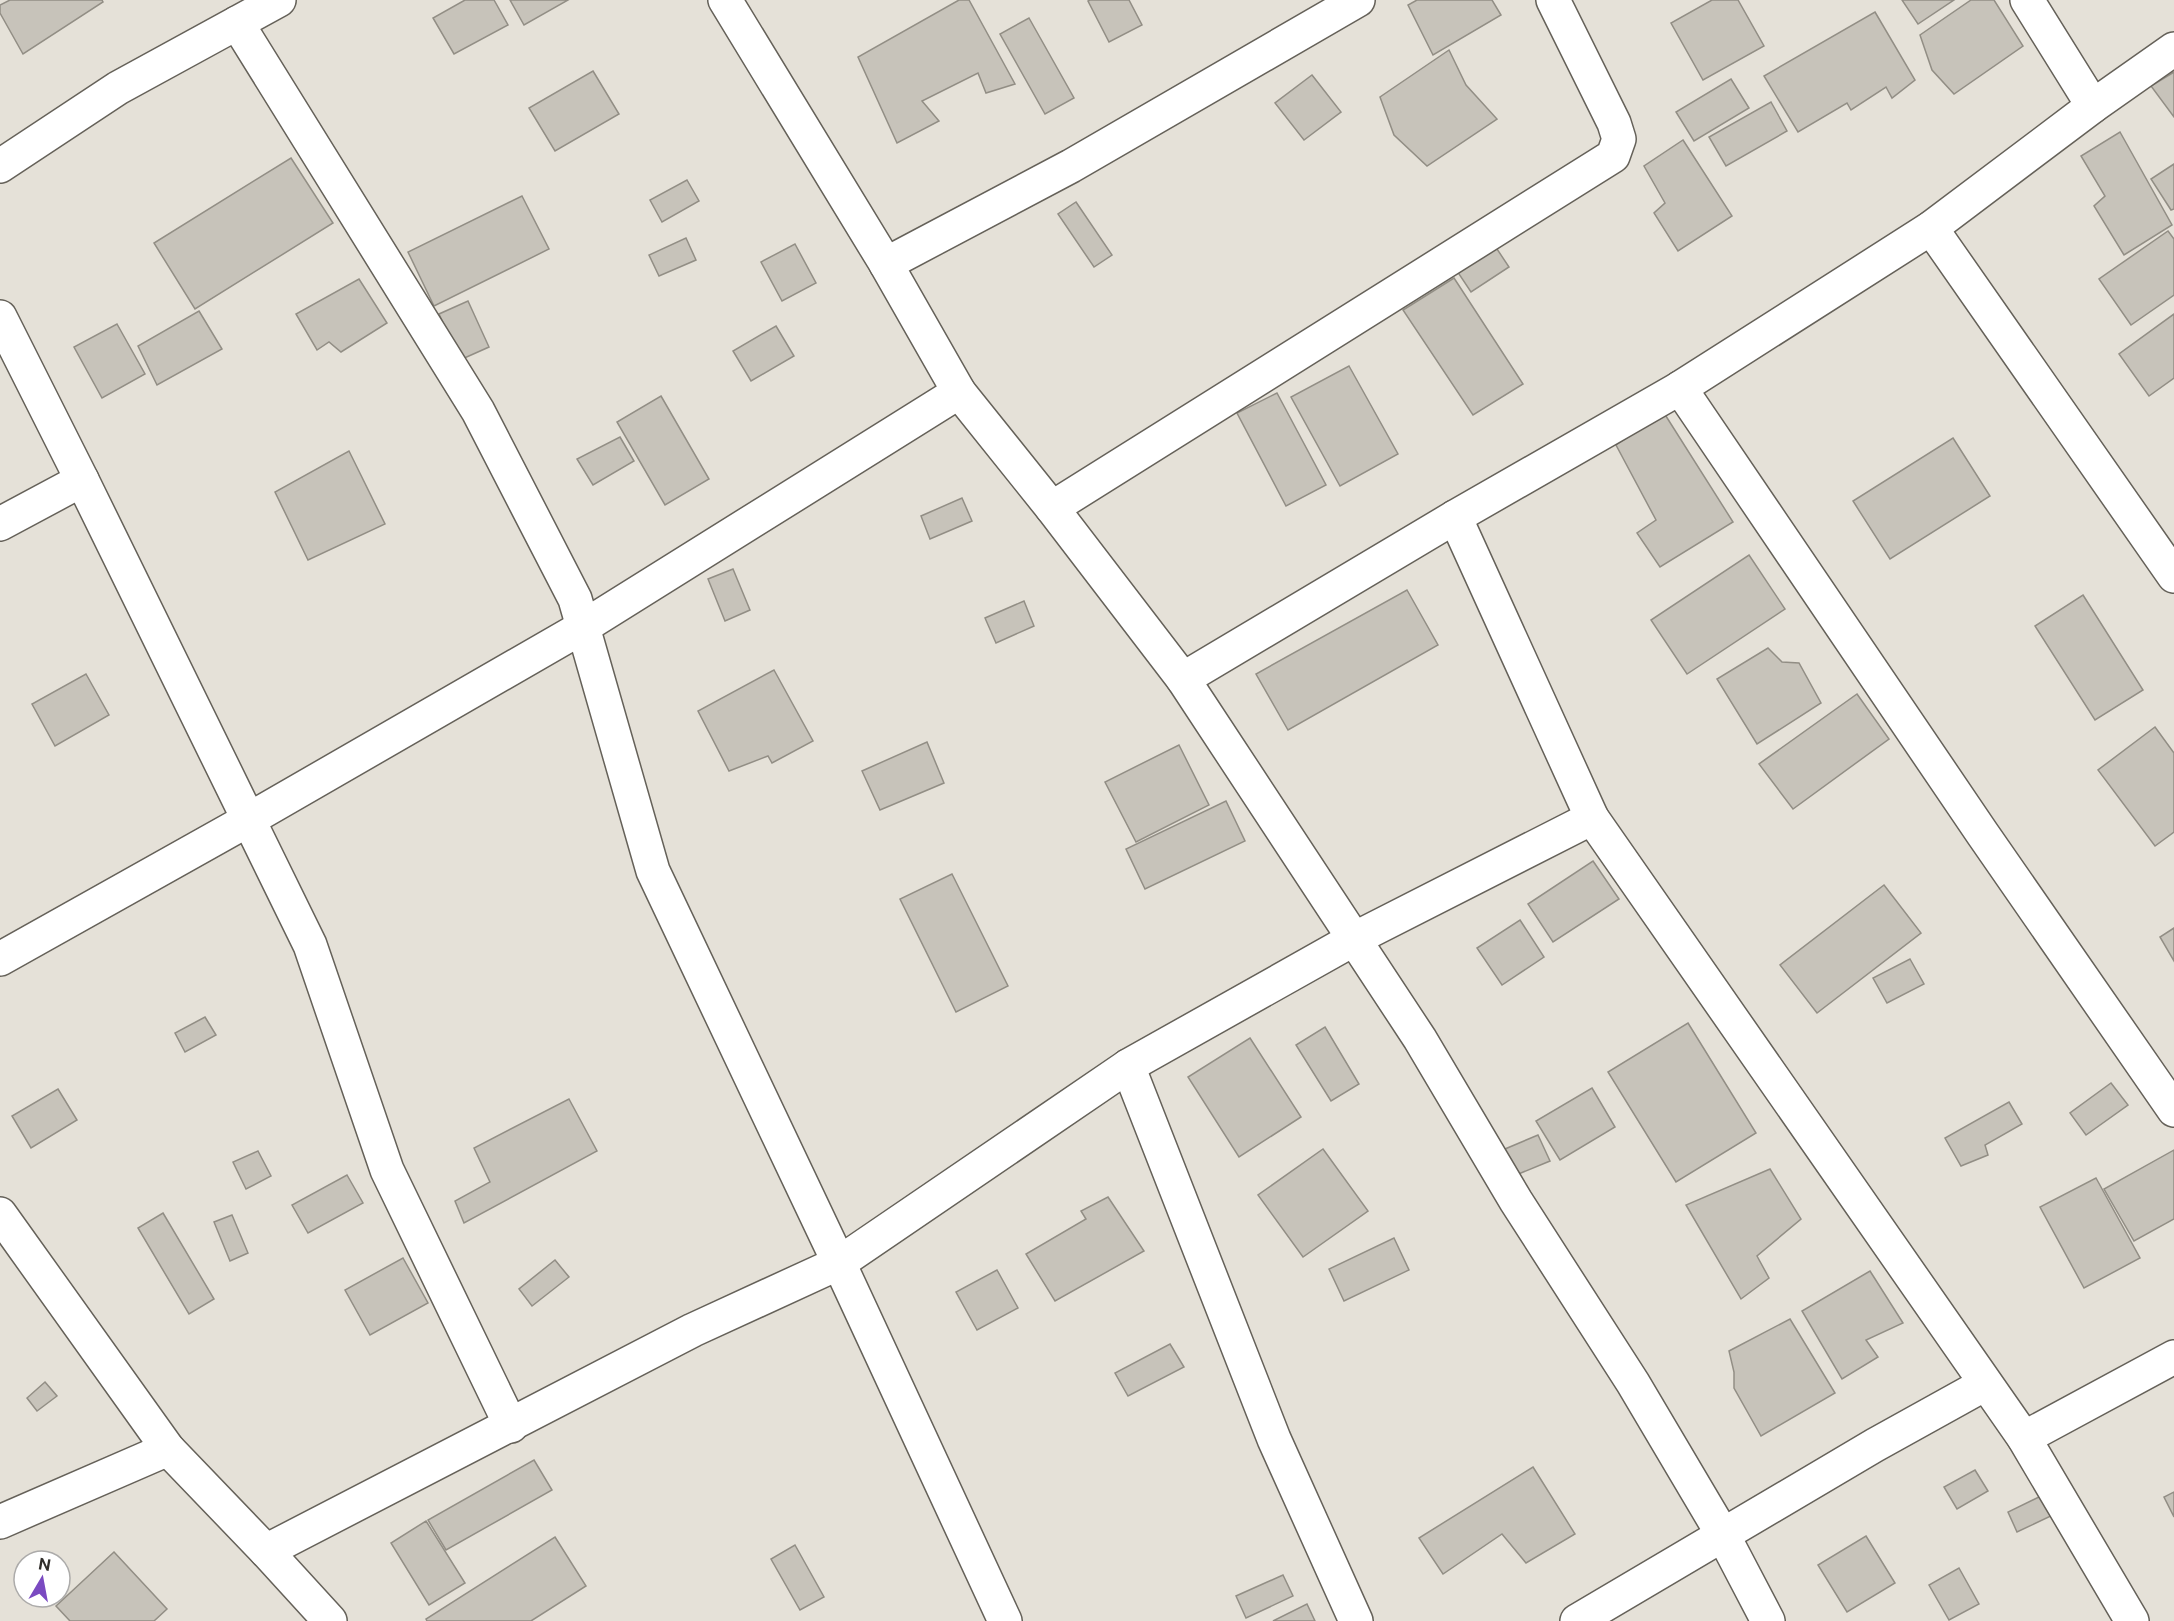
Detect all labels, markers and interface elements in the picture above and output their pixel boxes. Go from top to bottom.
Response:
north arrow [12,1549,72,1609]
text: N [37,1554,52,1575]

